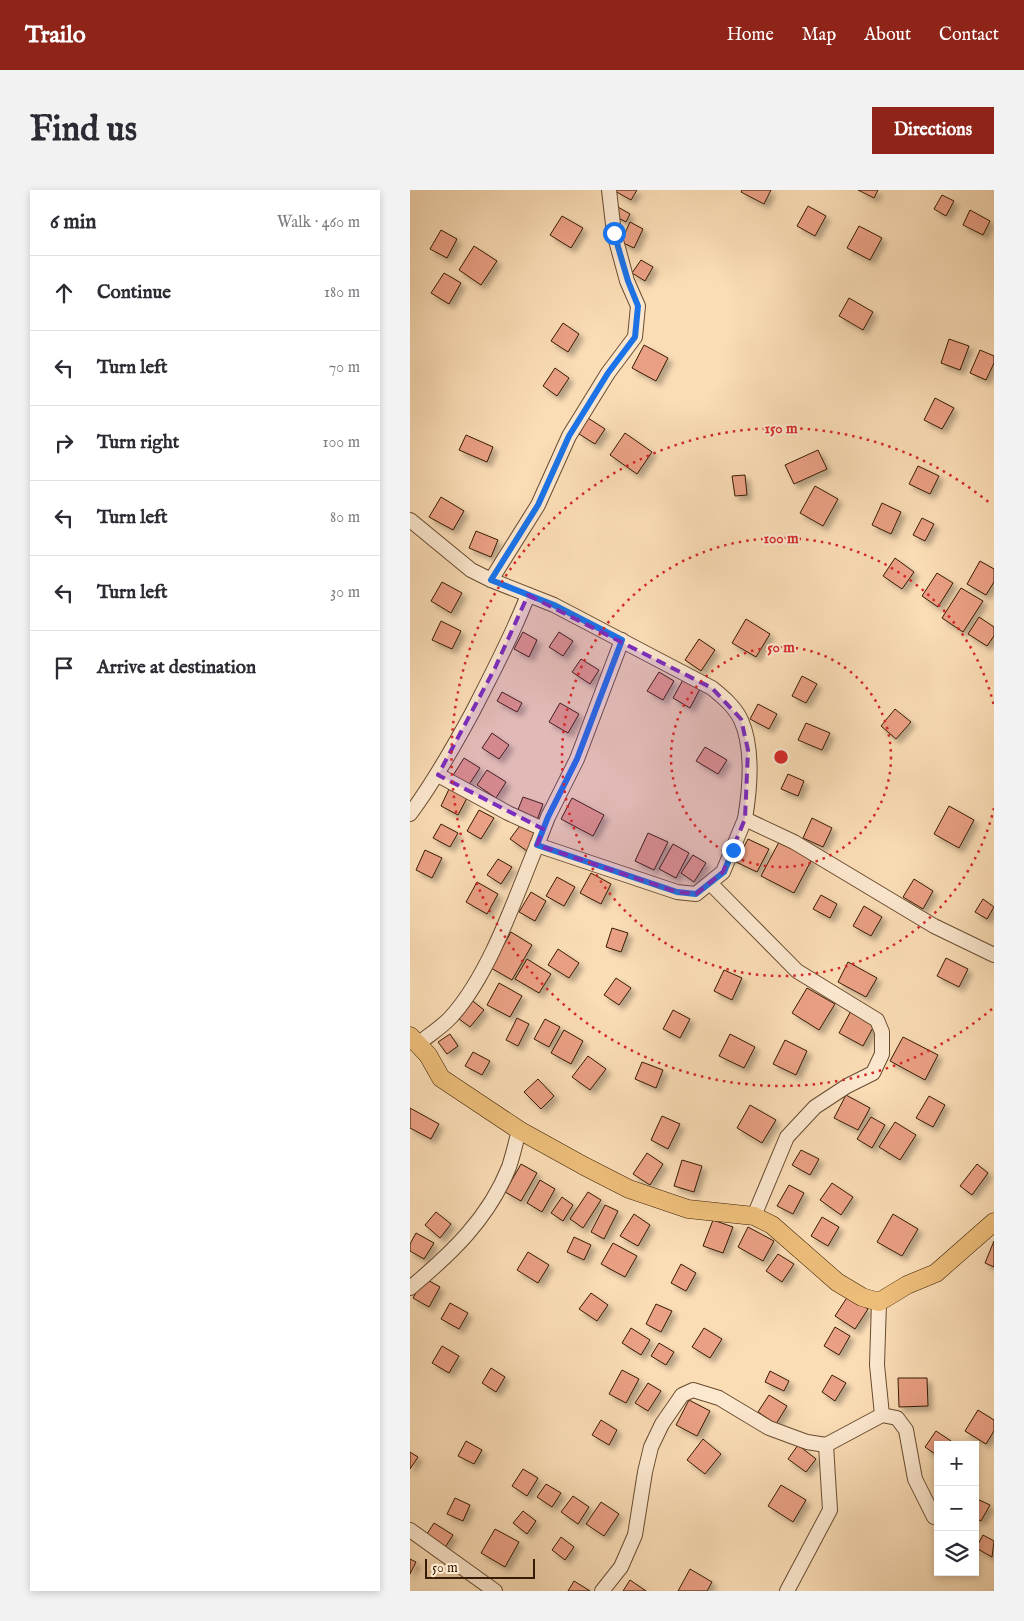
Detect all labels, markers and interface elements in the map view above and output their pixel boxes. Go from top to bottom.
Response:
text: Trailo [25,20,86,51]
text: Home [727,24,774,47]
text: Map [802,24,836,47]
text: About [864,24,911,47]
text: Contact [939,24,999,47]
button: Directions [872,107,994,154]
text: Find us [30,108,137,153]
text: 6 min [50,209,96,236]
text: Walk · 460 m [277,213,360,233]
route start [603,222,626,245]
icon: ahead [50,279,78,307]
text: Continue [97,281,171,305]
text: 180 m [324,283,360,303]
icon: left [50,354,78,382]
text: Turn left [97,356,168,380]
text: 70 m [329,358,360,378]
text: 150 m [764,419,798,438]
icon: right [50,429,78,457]
text: Turn right [97,431,179,455]
text: 100 m [323,433,360,453]
icon: left [50,504,78,532]
text: Turn left [97,506,168,530]
text: 80 m [330,508,360,528]
text: 100 m [763,529,799,548]
icon: left [50,579,78,607]
text: Turn left [97,581,168,605]
text: 30 m [330,583,360,603]
text: 50 m [767,638,795,657]
icon: arrive [50,654,78,682]
text: Arrive at destination [97,656,256,680]
centre of rings [772,748,790,766]
route end [722,839,745,862]
map controls [934,1441,979,1576]
button: + [934,1441,979,1486]
button: − [934,1486,979,1531]
button: layers [934,1531,979,1576]
scale bar [425,1556,535,1579]
text: 50 m [432,1559,458,1577]

